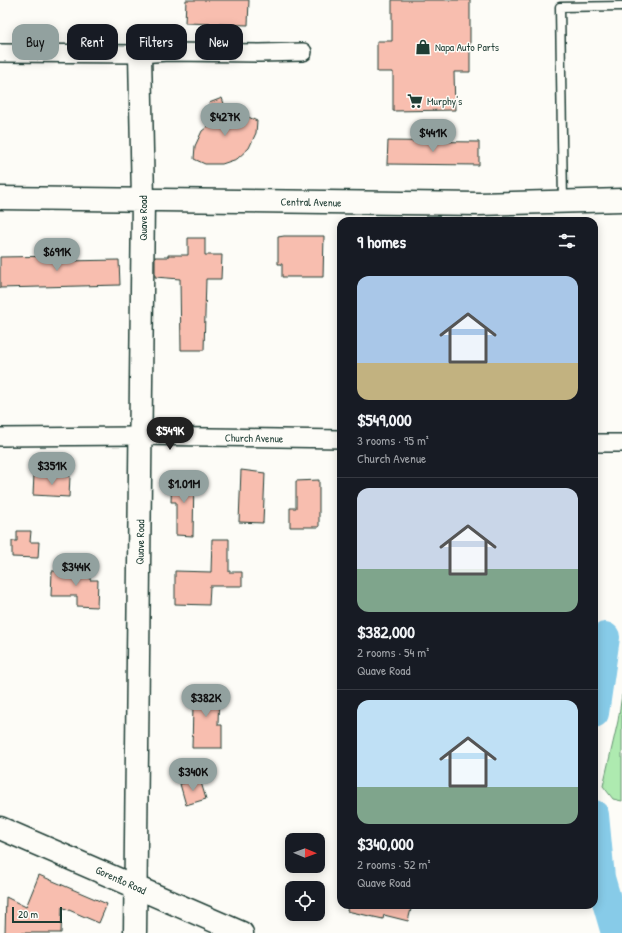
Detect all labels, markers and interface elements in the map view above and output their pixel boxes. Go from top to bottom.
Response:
chip: Buy [12,24,59,60]
chip: Rent [67,24,118,60]
chip: Filters [126,24,187,60]
chip: New [195,24,243,60]
shop icon: Napa Auto Parts [414,38,432,56]
place label: Napa Auto Parts [435,40,499,54]
supermarket icon: Murphy's [406,92,424,110]
place label: Murphy's [427,94,462,108]
pin: $427K [197,103,253,137]
text: $427K [210,107,240,125]
pin: $441K [405,119,461,153]
text: $441K [419,123,447,141]
street label: Central Avenue [280,194,342,210]
street label: Quave Road [136,195,150,241]
text: 9 homes [357,230,406,253]
icon: filters [556,230,578,252]
pin: $691K [29,238,85,272]
text: $691K [43,242,71,260]
icon: home [432,302,504,374]
text: $549,000 [357,408,412,431]
pin: $549K [142,417,198,451]
text: $549K [156,421,184,439]
street label: Church Avenue [225,430,284,446]
text: 3 rooms · 95 m² [357,431,429,449]
text: Church Avenue [357,449,426,467]
pin: $351K [24,452,80,486]
text: $351K [37,456,67,474]
pin: $1.01M [151,470,217,504]
text: $1.01M [168,474,200,492]
icon: home [432,514,504,586]
street label: Quave Road [133,519,147,565]
pin: $344K [48,553,104,587]
text: $344K [62,557,90,575]
text: $382,000 [357,620,415,643]
text: 2 rooms · 54 m² [357,643,429,661]
text: Quave Road [357,661,410,679]
pin: $382K [178,684,234,718]
text: $382K [191,688,221,706]
icon: home [432,726,504,798]
pin: $340K [165,758,221,792]
text: $340K [178,762,208,780]
text: $340,000 [357,832,414,855]
north arrow [285,833,325,873]
map controls [285,833,325,921]
text: 2 rooms · 52 m² [357,855,430,873]
street label: Gorenflo Road [94,863,149,898]
text: Quave Road [357,873,410,891]
button: locate [285,881,325,921]
scale bar [12,905,62,924]
text: 20 m [18,907,38,921]

